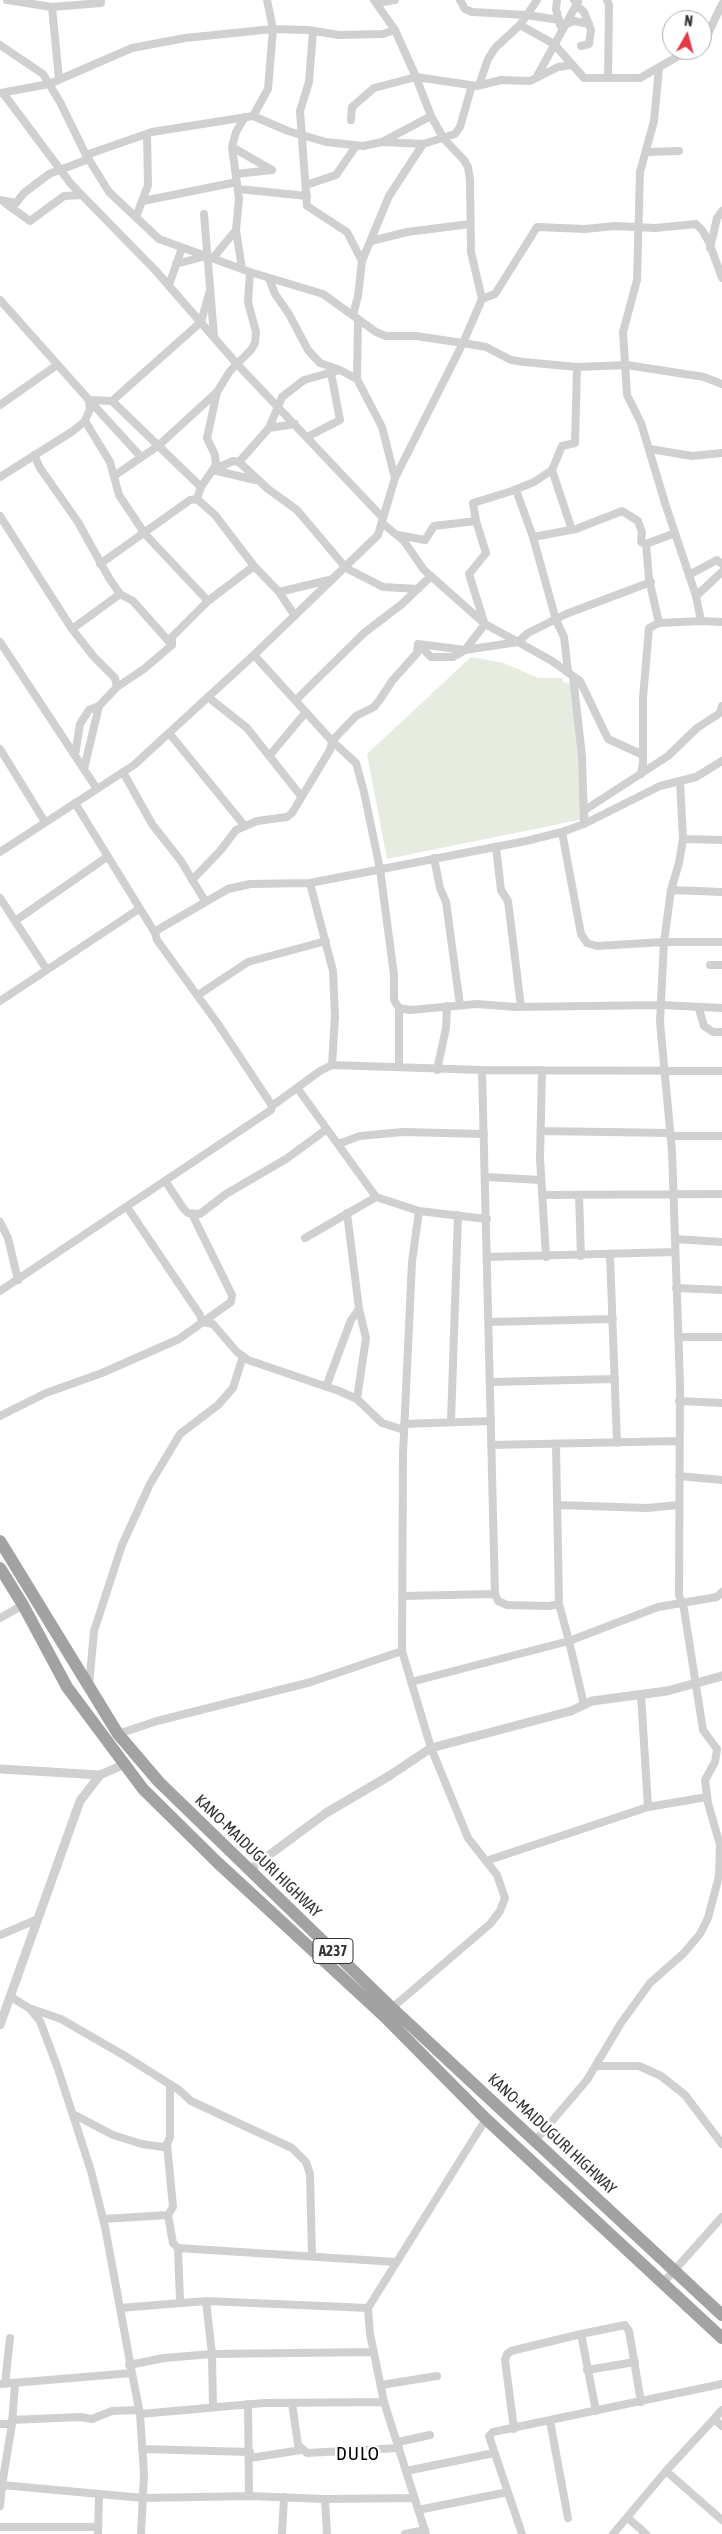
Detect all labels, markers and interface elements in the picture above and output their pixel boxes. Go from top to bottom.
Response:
north arrow [662,10,712,60]
text: N [684,13,694,30]
street label: KANO-MAIDUGURI HIGHWAY [191,1791,325,1921]
road number: A237 [313,1938,353,1964]
street label: KANO-MAIDUGURI HIGHWAY [484,2070,620,2198]
district label: DULO [336,2443,380,2465]

